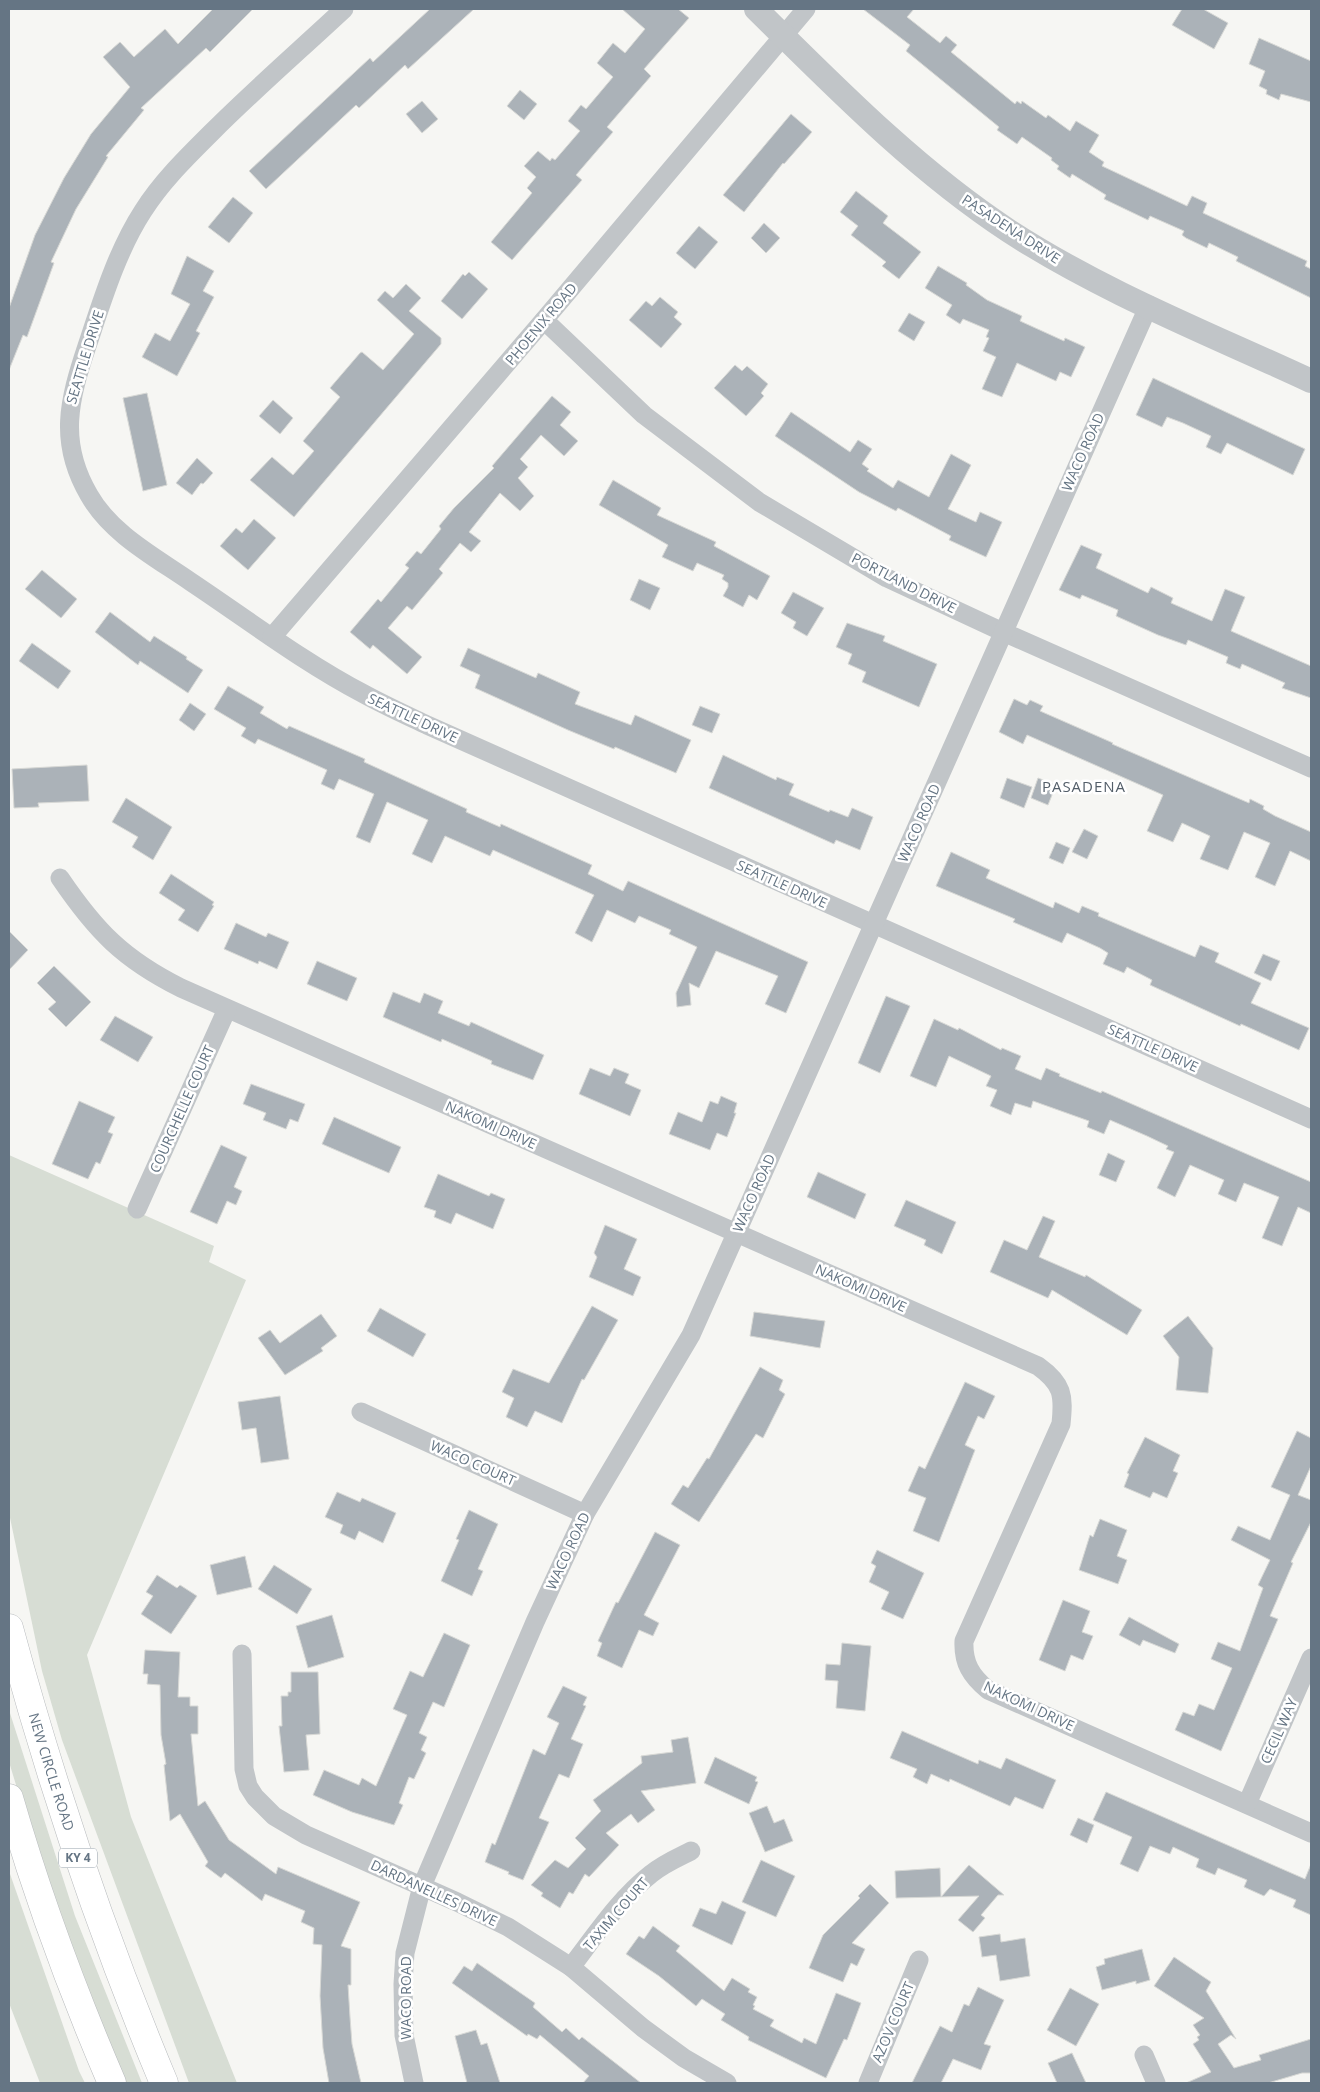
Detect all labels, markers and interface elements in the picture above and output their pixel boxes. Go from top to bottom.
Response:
street label: PASADENA DRIVE [958,190,1064,267]
street label: PHOENIX ROAD [501,278,581,369]
street label: SEATTLE DRIVE [61,308,108,406]
street label: WACO ROAD [1057,410,1108,494]
street label: PORTLAND DRIVE [849,548,960,617]
street label: SEATTLE DRIVE [365,688,461,747]
district label: PASADENA [1042,776,1126,796]
street label: WACO ROAD [893,781,944,865]
street label: SEATTLE DRIVE [734,855,831,912]
street label: SEATTLE DRIVE [1105,1019,1202,1076]
street label: COURCHELLE COURT [145,1042,218,1176]
street label: NAKOMI DRIVE [443,1096,540,1153]
street label: WACO ROAD [728,1151,779,1235]
street label: NAKOMI DRIVE [813,1259,910,1316]
street label: WACO COURT [428,1435,519,1490]
street label: WACO ROAD [541,1509,594,1593]
street label: NAKOMI DRIVE [981,1676,1078,1735]
street label: CECIL WAY [1256,1695,1302,1767]
street label: NEW CIRCLE ROAD [25,1711,79,1833]
road number: KY 4 [59,1849,97,1868]
street label: DARDANELLES DRIVE [368,1855,501,1930]
street label: TAXIM COURT [579,1873,653,1954]
street label: WACO ROAD [396,1956,415,2040]
street label: AZOV COURT [867,1978,918,2065]

